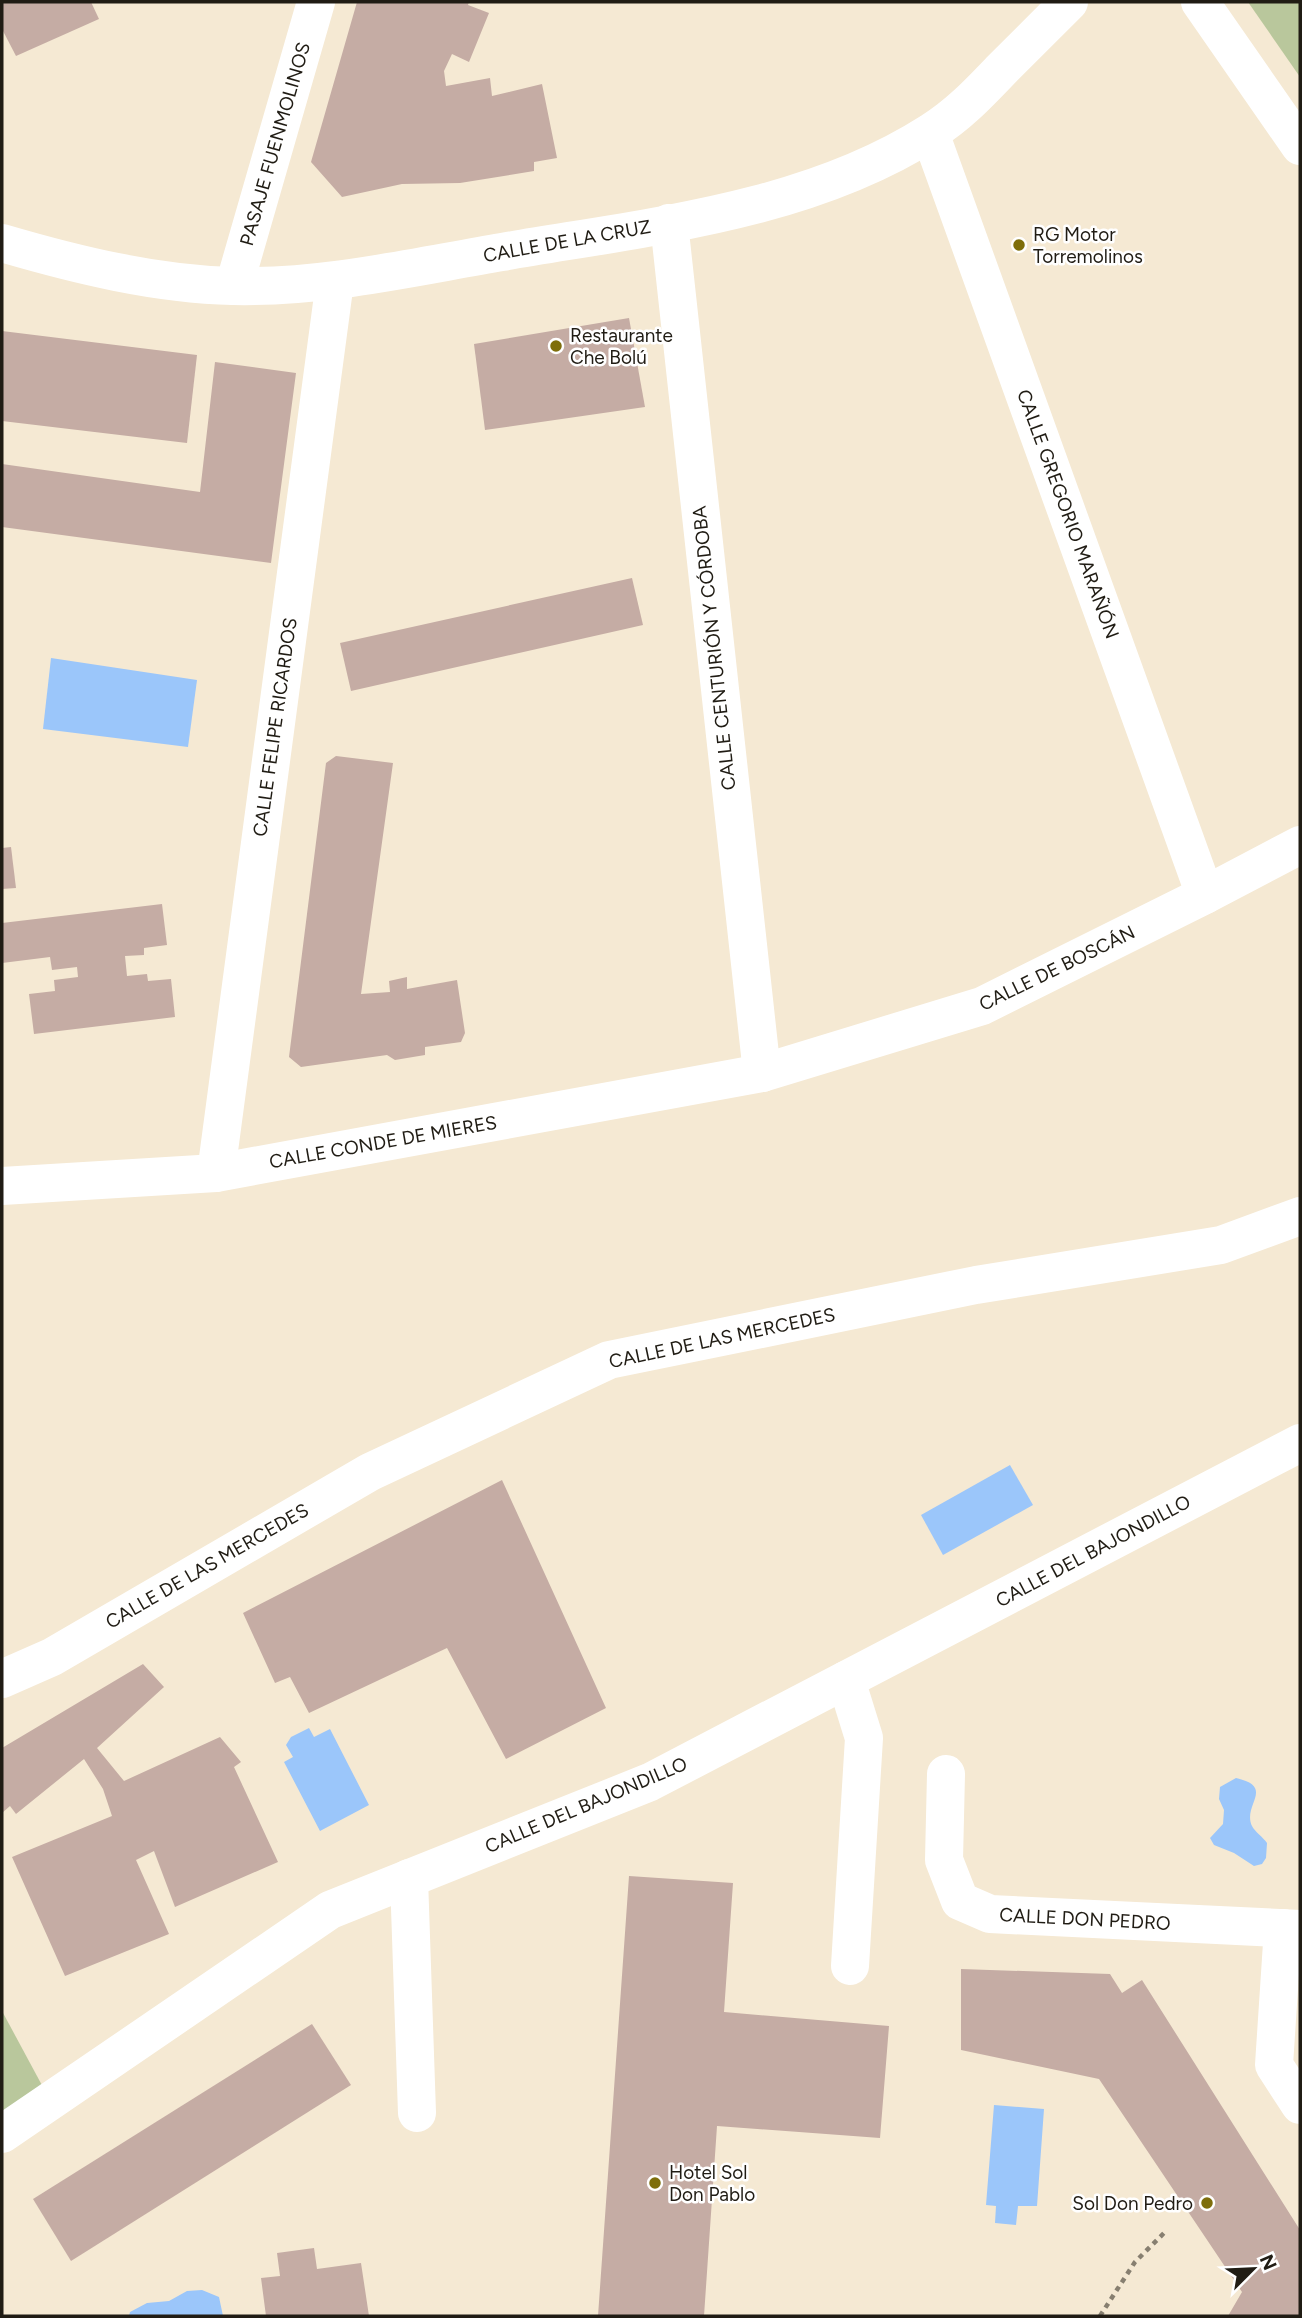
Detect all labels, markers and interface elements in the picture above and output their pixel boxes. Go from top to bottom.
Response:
street label: PASAJE FUENMOLINOS [235,40,315,248]
street label: CALLE DE LA CRUZ [481,215,653,267]
place label: RG Motor Torremolinos [1033,223,1143,268]
marker: RG Motor Torremolinos [1011,237,1027,253]
place label: Restaurante Che Bolú [570,324,673,369]
marker: Restaurante Che Bolú [548,338,564,354]
street label: CALLE GREGORIO MARAÑÓN [1012,386,1124,642]
street label: CALLE CENTURIÓN Y CÓRDOBA [688,505,740,791]
street label: CALLE FELIPE RICARDOS [248,616,302,838]
street label: CALLE DE BOSCÁN [975,920,1139,1016]
street label: CALLE CONDE DE MIERES [267,1111,499,1173]
street label: CALLE DE LAS MERCEDES [607,1303,837,1373]
street label: CALLE DEL BAJONDILLO [992,1490,1194,1612]
street label: CALLE DE LAS MERCEDES [101,1498,313,1634]
street label: CALLE DEL BAJONDILLO [482,1752,690,1858]
street label: CALLE DON PEDRO [999,1903,1171,1935]
place label: Hotel Sol Don Pablo [669,2161,755,2206]
marker: Hotel Sol Don Pablo [647,2175,663,2191]
place label: Sol Don Pedro [1072,2192,1193,2215]
marker: Sol Don Pedro [1199,2195,1215,2211]
north arrow [1218,2234,1288,2304]
text: N [1255,2251,1282,2274]

